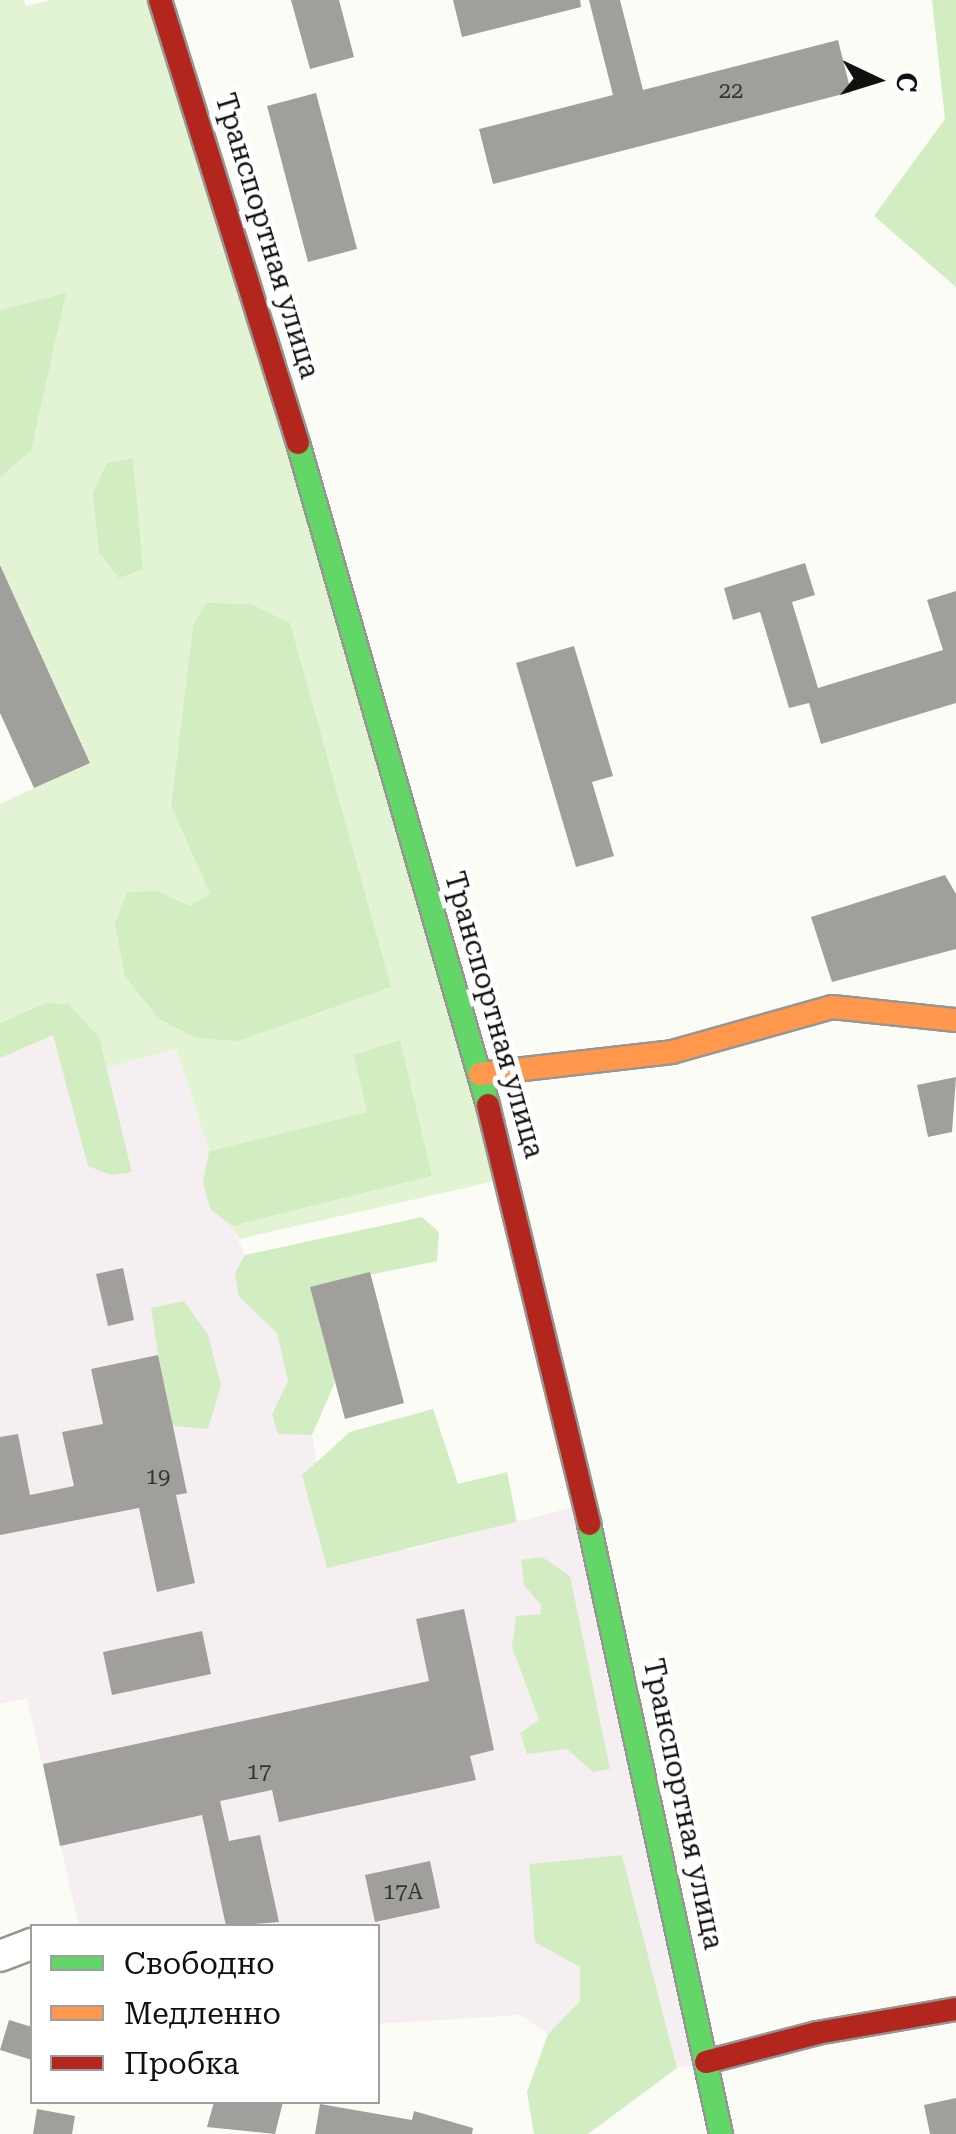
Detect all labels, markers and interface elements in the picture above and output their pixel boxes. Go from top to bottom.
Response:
north arrow [826,30,926,130]
text: С [889,71,924,93]
house number: 22 [719,78,743,104]
street label: Транспортная улица [208,89,326,383]
street label: Транспортная улица [437,868,551,1162]
house number: 19 [146,1464,170,1490]
street label: Транспортная улица [636,1656,730,1952]
house number: 17 [247,1759,271,1785]
house number: 17А [383,1879,423,1905]
legend [30,1924,380,2104]
text: Свободно [124,1946,275,1981]
text: Медленно [124,1996,281,2031]
text: Пробка [124,2046,239,2081]

